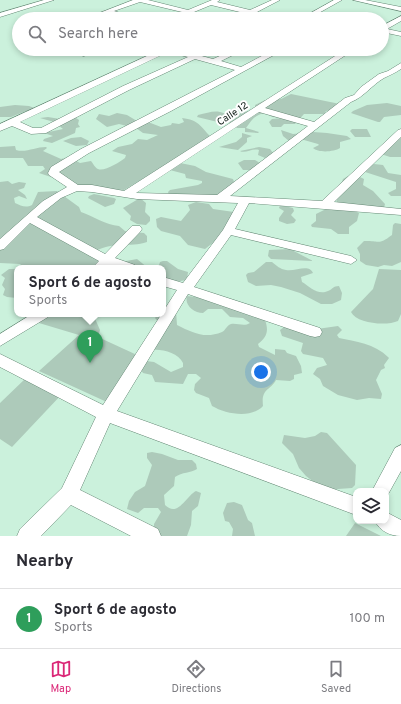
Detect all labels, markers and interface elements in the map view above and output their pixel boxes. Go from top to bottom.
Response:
search box [12,12,389,56]
icon: search [26,23,48,45]
text: Search here [58,25,138,44]
street label: Calle 12 [215,99,251,129]
popup [14,265,166,317]
text: Sport 6 de agosto [29,274,151,293]
text: Sports [29,293,67,309]
pin: 1 [77,330,103,363]
your location [251,362,271,382]
map controls [353,488,389,524]
button: layers [353,488,389,524]
text: Nearby [16,551,73,573]
text: Sport 6 de agosto [54,601,177,620]
text: 1 [26,611,32,627]
text: 100 m [349,611,385,627]
text: Sports [54,620,93,636]
tab: Map [50,658,72,696]
tab: Directions [171,658,221,696]
tab: Saved [321,658,351,696]

